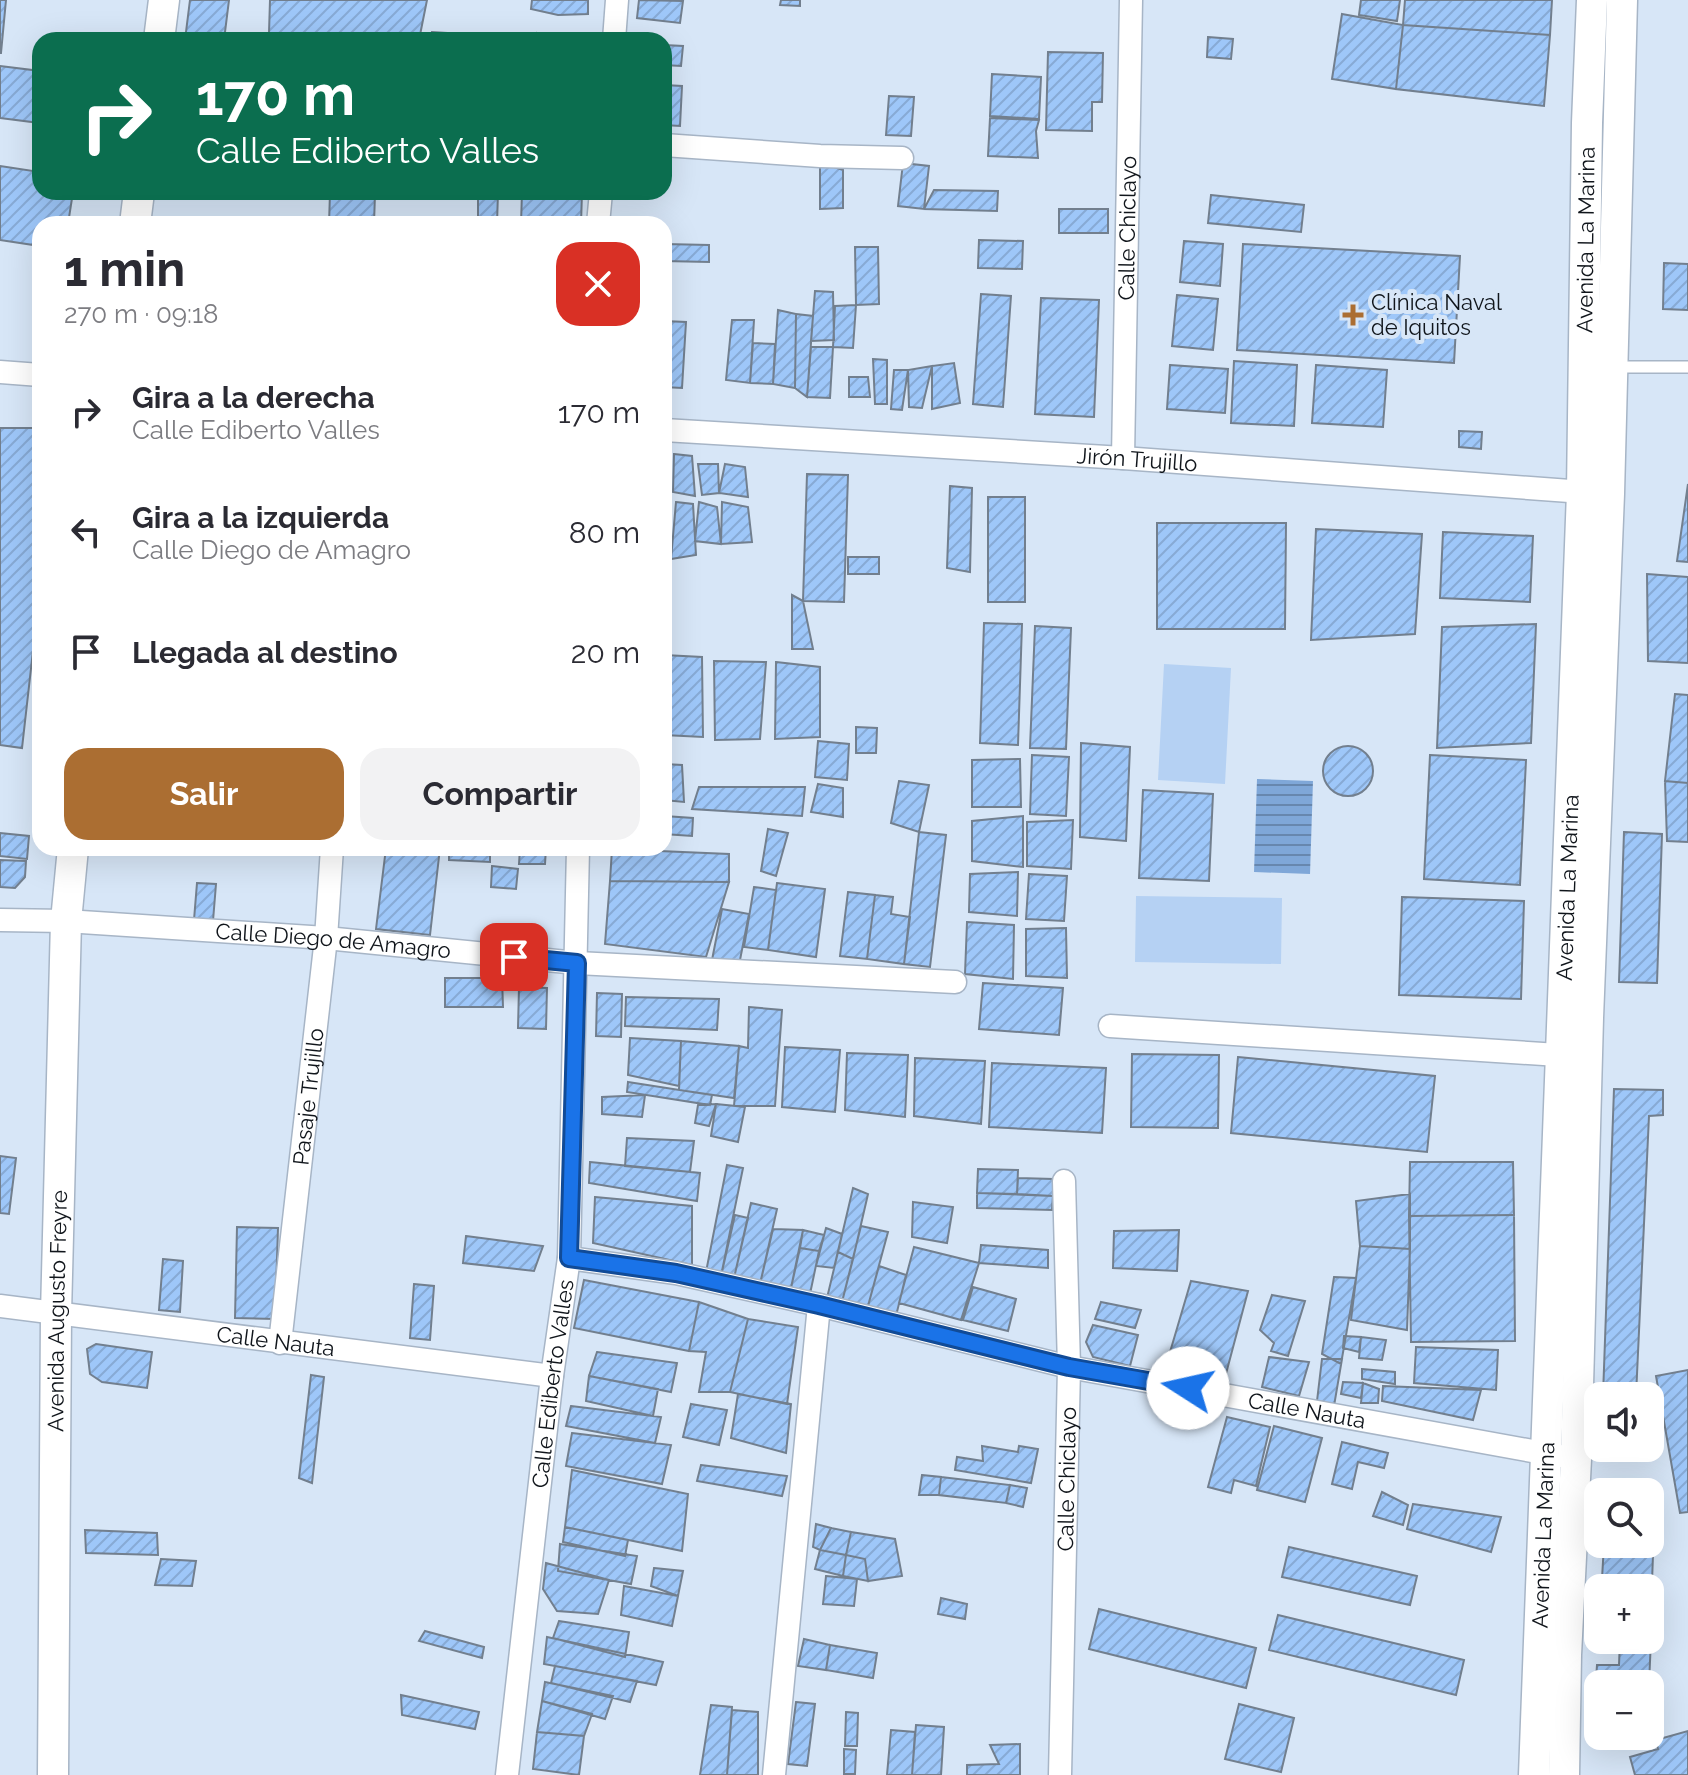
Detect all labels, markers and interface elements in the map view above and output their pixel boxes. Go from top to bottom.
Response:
text: 170 m [196,62,355,128]
icon: right [64,64,168,168]
text: Calle Ediberto Valles [196,129,539,171]
street label: Avenida La Marina [1571,147,1600,333]
street label: Calle Chiclayo [1113,155,1141,301]
text: 1 min [64,241,185,297]
button: close [556,242,640,326]
place label: Clínica Naval de Iquitos [1371,289,1502,340]
text: 270 m · 09:18 [64,299,219,329]
marker: Clínica Naval de Iquitos [1342,304,1364,326]
text: Gira a la derecha [132,380,375,415]
icon: right [64,390,108,434]
text: 170 m [558,395,640,430]
text: Calle Ediberto Valles [132,415,380,445]
street label: Jirón Trujillo [1076,442,1198,476]
text: Gira a la izquierda [132,500,389,535]
icon: left [64,510,108,554]
text: 80 m [569,515,640,550]
text: Calle Diego de Amagro [132,535,411,565]
icon: arrive [64,630,108,674]
text: Llegada al destino [132,635,398,670]
text: 20 m [571,635,640,670]
button: Salir [64,748,344,840]
button: Compartir [360,748,640,840]
street label: Avenida La Marina [1551,794,1584,981]
street label: Calle Diego de Amagro [215,918,452,963]
pin [480,923,548,991]
icon: arrive [492,935,536,979]
street label: Pasaje Trujillo [287,1026,329,1167]
street label: Avenida Augusto Freyre [42,1190,72,1432]
street label: Calle Ediberto Valles [526,1278,579,1489]
street label: Calle Nauta [215,1321,336,1361]
position arrow [1146,1346,1230,1430]
map controls [1584,1382,1664,1750]
button: sound [1584,1382,1664,1462]
street label: Calle Nauta [1246,1387,1368,1434]
street label: Calle Chiclayo [1052,1406,1081,1552]
street label: Avenida La Marina [1526,1442,1559,1629]
button: search [1584,1478,1664,1558]
button: + [1584,1574,1664,1654]
button: − [1584,1670,1664,1750]

